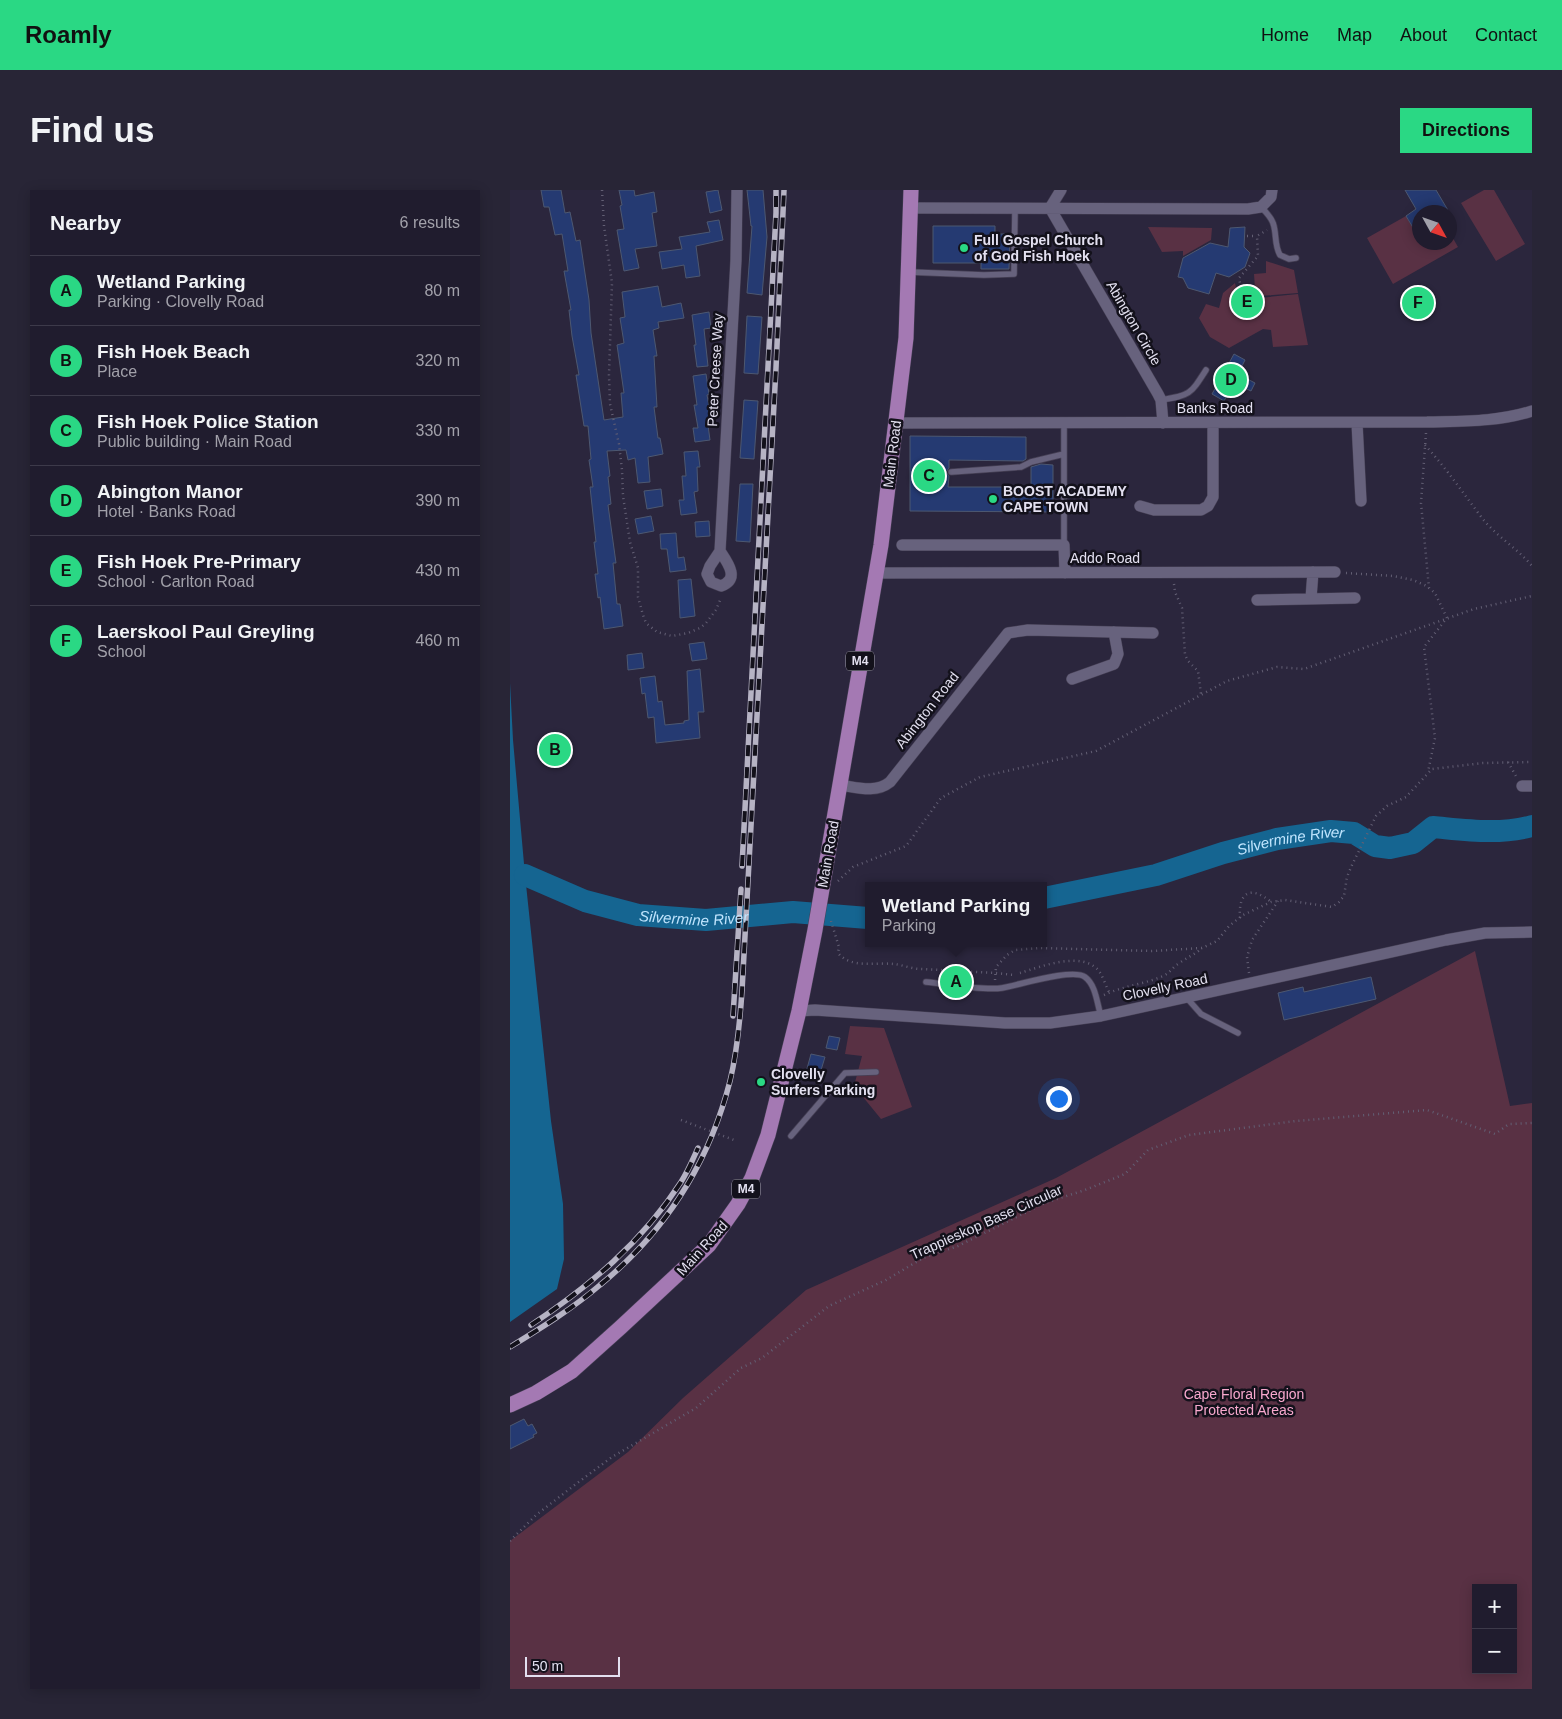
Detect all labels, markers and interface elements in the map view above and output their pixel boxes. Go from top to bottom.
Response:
text: Roamly [25,21,112,48]
text: Home [1261,25,1309,45]
text: Map [1337,25,1372,45]
text: About [1400,25,1447,45]
text: Contact [1475,25,1537,45]
button: Directions [1400,108,1532,153]
text: Find us [30,110,154,149]
north arrow [1412,205,1457,250]
text: Nearby [50,211,121,234]
text: 6 results [400,214,460,231]
place label: Full Gospel Church of God Fish Hoek [974,232,1103,264]
marker: Full Gospel Church of God Fish Hoek [958,242,970,254]
text: Wetland Parking [97,271,246,292]
street label: Abington Circle [1103,278,1165,368]
text: A [60,282,72,299]
text: 80 m [424,282,460,299]
pin: E [1231,283,1263,321]
pin: F [1402,284,1434,322]
text: Parking · Clovelly Road [97,293,264,310]
street label: Peter Creese Way [704,313,726,427]
text: Fish Hoek Beach [97,341,250,362]
text: B [60,352,72,369]
text: 320 m [416,352,460,369]
pin: D [1215,361,1247,399]
text: Place [97,363,137,380]
street label: Banks Road [1177,400,1253,416]
text: Fish Hoek Police Station [97,411,319,432]
street label: Main Road [880,419,904,489]
text: C [60,422,72,439]
text: 330 m [416,422,460,439]
text: Public building · Main Road [97,433,292,450]
pin: C [913,457,945,495]
text: Abington Manor [97,481,243,502]
place label: BOOST ACADEMY CAPE TOWN [1003,483,1128,515]
text: D [60,492,72,509]
text: 390 m [416,492,460,509]
marker: BOOST ACADEMY CAPE TOWN [987,493,999,505]
text: Hotel · Banks Road [97,503,236,520]
street label: Addo Road [1070,550,1140,566]
text: Fish Hoek Pre-Primary [97,551,301,572]
text: E [61,562,71,579]
text: 430 m [416,562,460,579]
text: School · Carlton Road [97,573,254,590]
text: Laerskool Paul Greyling [97,621,315,642]
text: F [61,632,71,649]
text: 460 m [416,632,460,649]
text: School [97,643,146,660]
road number: M4 [846,652,874,671]
street label: Abington Road [892,669,962,751]
pin: B [539,731,571,769]
street label: Main Road [814,819,842,889]
water label: Silvermine River [1235,822,1346,858]
popup [865,882,1047,947]
text: Wetland Parking [882,895,1030,916]
water label: Silvermine River [639,907,750,929]
text: Parking [882,917,936,934]
pin: A [940,963,972,1001]
street label: Clovelly Road [1121,970,1209,1004]
place label: Clovelly Surfers Parking [771,1066,875,1098]
marker: Clovelly Surfers Parking [755,1076,767,1088]
your location [1046,1086,1072,1112]
road number: M4 [732,1180,760,1199]
street label: Trappieskop Base Circular [908,1181,1065,1263]
street label: Main Road [673,1217,731,1279]
park label: Cape Floral Region Protected Areas [1184,1386,1304,1418]
map controls [1472,1584,1517,1674]
button: + [1472,1584,1517,1629]
button: − [1472,1629,1517,1674]
scale bar [525,1654,620,1677]
text: 50 m [532,1658,563,1674]

